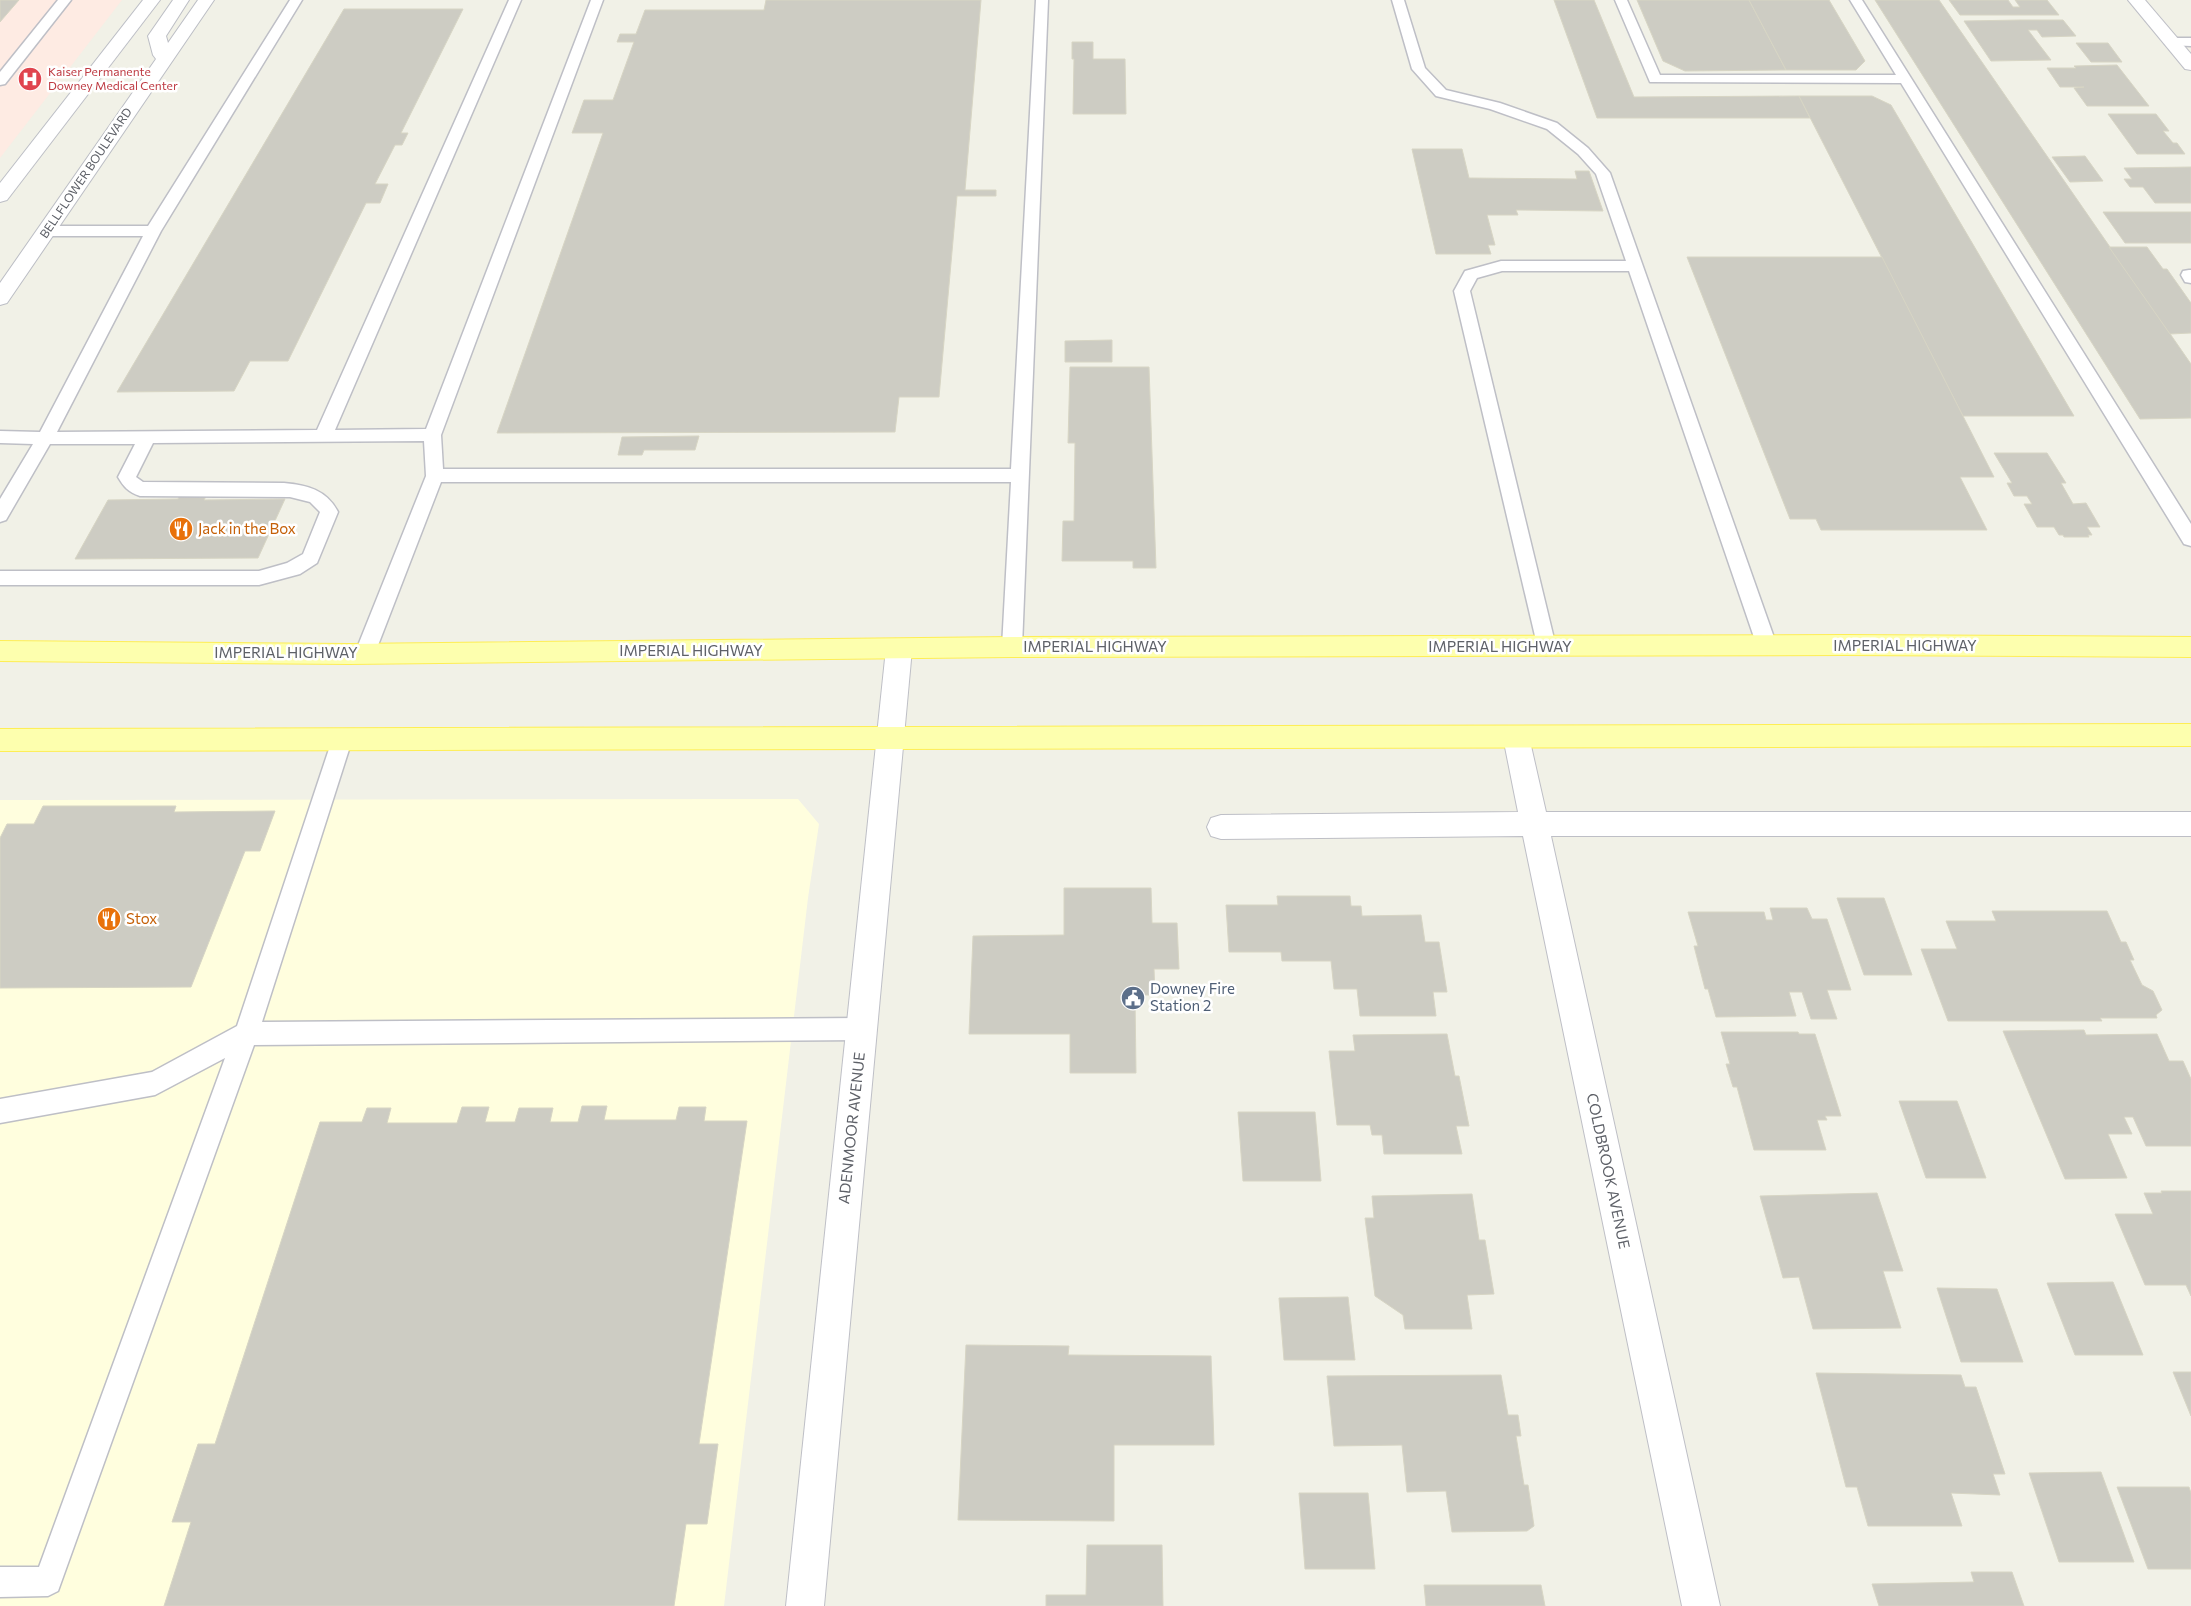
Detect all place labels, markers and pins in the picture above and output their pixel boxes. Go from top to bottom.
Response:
place label: Kaiser Permanente Downey Medical Center [48,64,178,92]
hospital icon: Kaiser Permanente Downey Medical Center [17,66,43,92]
restaurant icon: Jack in the Box [168,516,194,542]
place label: Jack in the Box [198,519,296,537]
restaurant icon: Stox [96,906,122,932]
place label: Stox [126,909,157,927]
place label: Downey Fire Station 2 [1150,979,1235,1014]
public building icon: Downey Fire Station 2 [1120,985,1146,1011]

